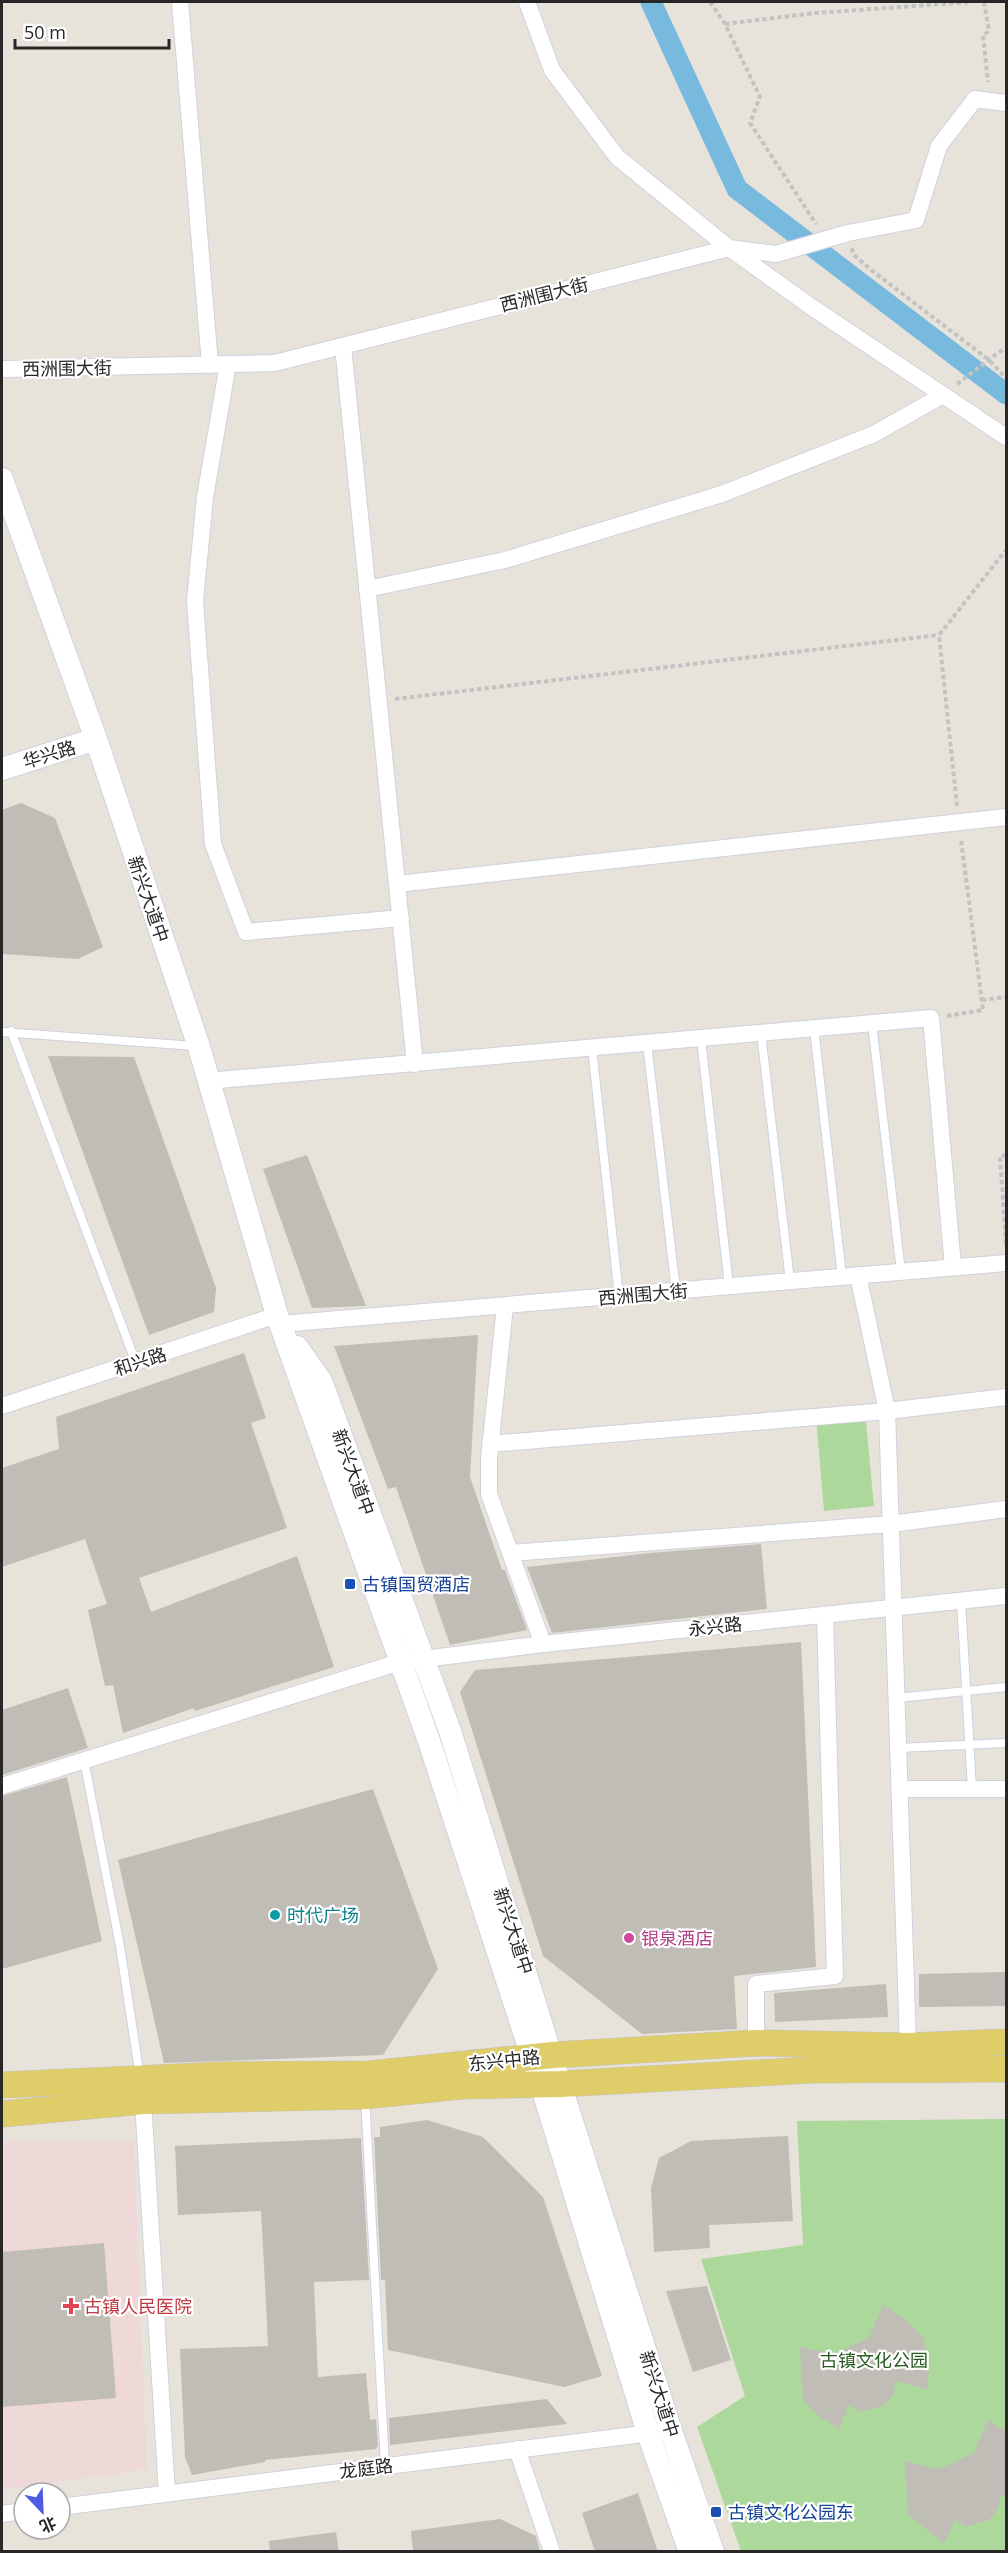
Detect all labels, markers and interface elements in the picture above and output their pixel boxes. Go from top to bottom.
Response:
scale bar [15,12,170,50]
text: 50 m [24,20,66,44]
street label: 西洲围大街 [497,271,591,317]
street label: 西洲围大街 [22,355,112,381]
street label: 华兴路 [20,735,78,773]
street label: 新兴大道中 [123,853,175,945]
street label: 西洲围大街 [597,1278,689,1310]
street label: 和兴路 [111,1341,169,1381]
street label: 新兴大道中 [327,1426,381,1518]
place label: 古镇国贸酒店 [362,1572,470,1596]
marker: 古镇国贸酒店 [343,1577,357,1591]
street label: 永兴路 [687,1611,743,1641]
street label: 新兴大道中 [489,1884,539,1978]
place label: 时代广场 [287,1903,359,1927]
marker: 时代广场 [268,1908,282,1922]
place label: 银泉酒店 [641,1926,713,1950]
marker: 银泉酒店 [622,1931,636,1945]
street label: 东兴中路 [467,2044,541,2076]
place label: 古镇人民医院 [84,2294,192,2318]
marker: 古镇人民医院 [62,2297,80,2315]
street label: 新兴大道中 [635,2347,685,2441]
park label: 古镇文化公园 [820,2348,928,2372]
street label: 龙庭路 [338,2453,394,2483]
north arrow [12,2481,72,2541]
place label: 古镇文化公园东 [728,2500,854,2524]
marker: 古镇文化公园东 [709,2505,723,2519]
text: 北 [36,2512,60,2538]

